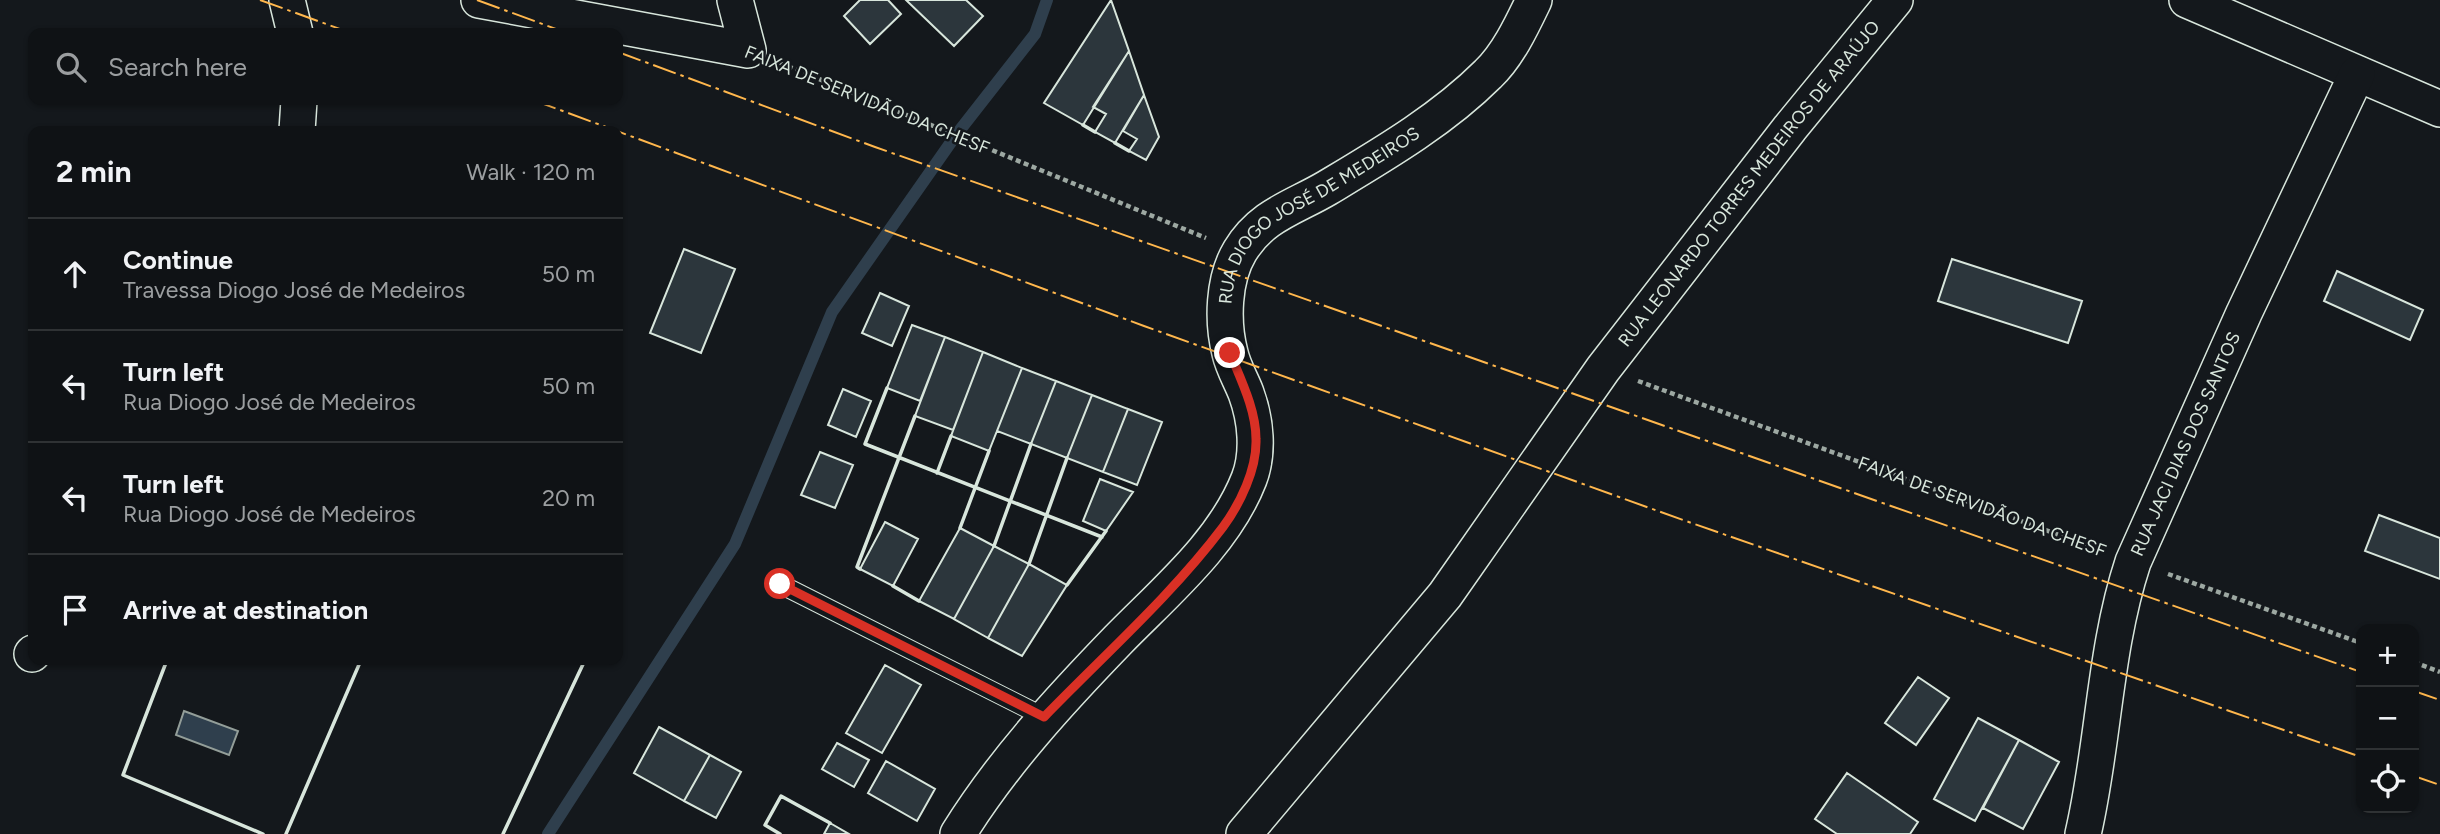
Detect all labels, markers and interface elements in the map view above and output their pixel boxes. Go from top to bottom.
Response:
street label: RUA LEONARDO TORRES MEDEIROS DE ARAÚJO [1614,16,1885,351]
search box [28,28,623,105]
street label: FAIXA DE SERVIDÃO DA CHESF [741,41,993,159]
icon: search [52,48,90,86]
text: Search here [108,51,247,83]
street label: RUA DIOGO JOSÉ DE MEDEIROS [1214,122,1424,305]
text: 2 min [56,153,132,190]
text: Walk · 120 m [466,158,595,186]
text: Continue [123,244,233,276]
icon: ahead [56,255,94,293]
text: 50 m [542,260,595,288]
text: Travessa Diogo José de Medeiros [123,276,465,304]
street label: RUA JACI DIAS DOS SANTOS [2126,329,2245,560]
route end [1214,337,1245,368]
text: Turn left [123,356,224,388]
icon: left [56,367,94,405]
text: 50 m [542,372,595,400]
text: Rua Diogo José de Medeiros [123,388,416,416]
street label: FAIXA DE SERVIDÃO DA CHESF [1855,452,2109,562]
text: Turn left [123,468,224,500]
icon: left [56,479,94,517]
text: 20 m [542,484,595,512]
text: Rua Diogo José de Medeiros [123,500,416,528]
route start [764,568,795,599]
icon: arrive [56,591,94,629]
text: Arrive at destination [123,594,368,626]
map controls [2356,624,2419,813]
button: + [2356,624,2419,687]
button: − [2356,687,2419,750]
button: locate [2356,750,2419,813]

